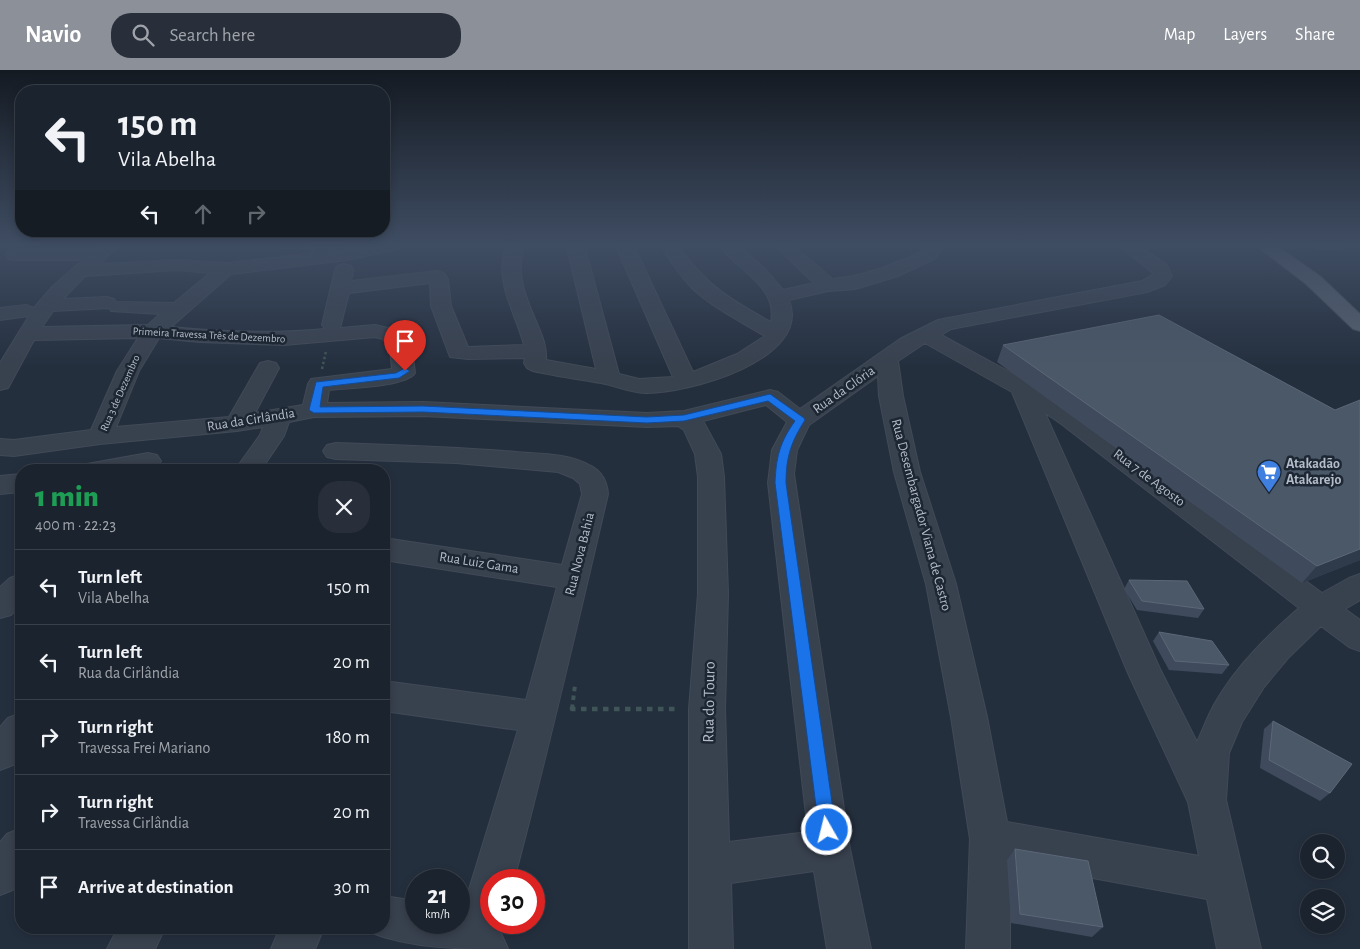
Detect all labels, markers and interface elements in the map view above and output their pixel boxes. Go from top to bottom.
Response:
search box [111,13,461,58]
icon: search [129,21,157,49]
text: Navio [25,23,81,47]
text: Search here [169,26,255,45]
text: Map [1164,26,1195,44]
text: Layers [1223,26,1267,44]
text: Share [1295,26,1335,44]
icon: left [35,105,100,170]
text: 150 m [118,107,198,142]
text: Vila Abelha [118,148,216,170]
icon: left [136,200,164,228]
icon: ahead [189,200,217,228]
icon: right [242,200,270,228]
pin [384,320,426,371]
street label: Primeira Travessa Três de Dezembro [132,326,286,344]
icon: arrive [391,327,419,355]
street label: Rua 3 de Dezembro [98,353,142,433]
street label: Rua da Glória [810,363,878,416]
street label: Rua da Cirlândia [206,406,296,434]
street label: Rua Desembargador Viana de Castro [889,418,953,613]
street label: Rua 7 de Agosto [1111,447,1188,509]
place label: Atakadão Atakarejo [1286,457,1341,487]
supermarket icon: Atakadão Atakarejo [1256,459,1282,493]
button: close [318,481,370,533]
text: 1 min [35,482,99,512]
street label: Rua Nova Bahia [563,511,597,597]
text: 400 m · 22:23 [35,517,116,533]
street label: Rua Luiz Gama [438,550,520,576]
text: Turn left [78,568,142,587]
icon: left [35,573,63,601]
text: 150 m [327,578,370,597]
text: Vila Abelha [78,590,149,606]
text: Turn left [78,643,142,662]
icon: left [35,648,63,676]
text: 20 m [333,653,370,672]
street label: Rua do Touro [700,661,718,743]
text: Rua da Cirlândia [78,665,179,681]
text: Turn right [78,718,153,737]
icon: right [35,723,63,751]
text: 180 m [326,728,370,747]
text: Travessa Frei Mariano [78,740,210,756]
text: Turn right [78,793,153,812]
icon: right [35,798,63,826]
text: 20 m [333,803,370,822]
position arrow [800,803,852,855]
text: Travessa Cirlândia [78,815,189,831]
map controls [1300,834,1345,934]
button: search [1300,834,1345,879]
speed limit sign: 30 [480,869,545,934]
icon: arrive [35,873,63,901]
text: Arrive at destination [78,878,234,897]
text: 30 m [334,878,370,897]
text: 21 [427,883,448,908]
button: layers [1300,889,1345,934]
text: km/h [425,908,450,920]

